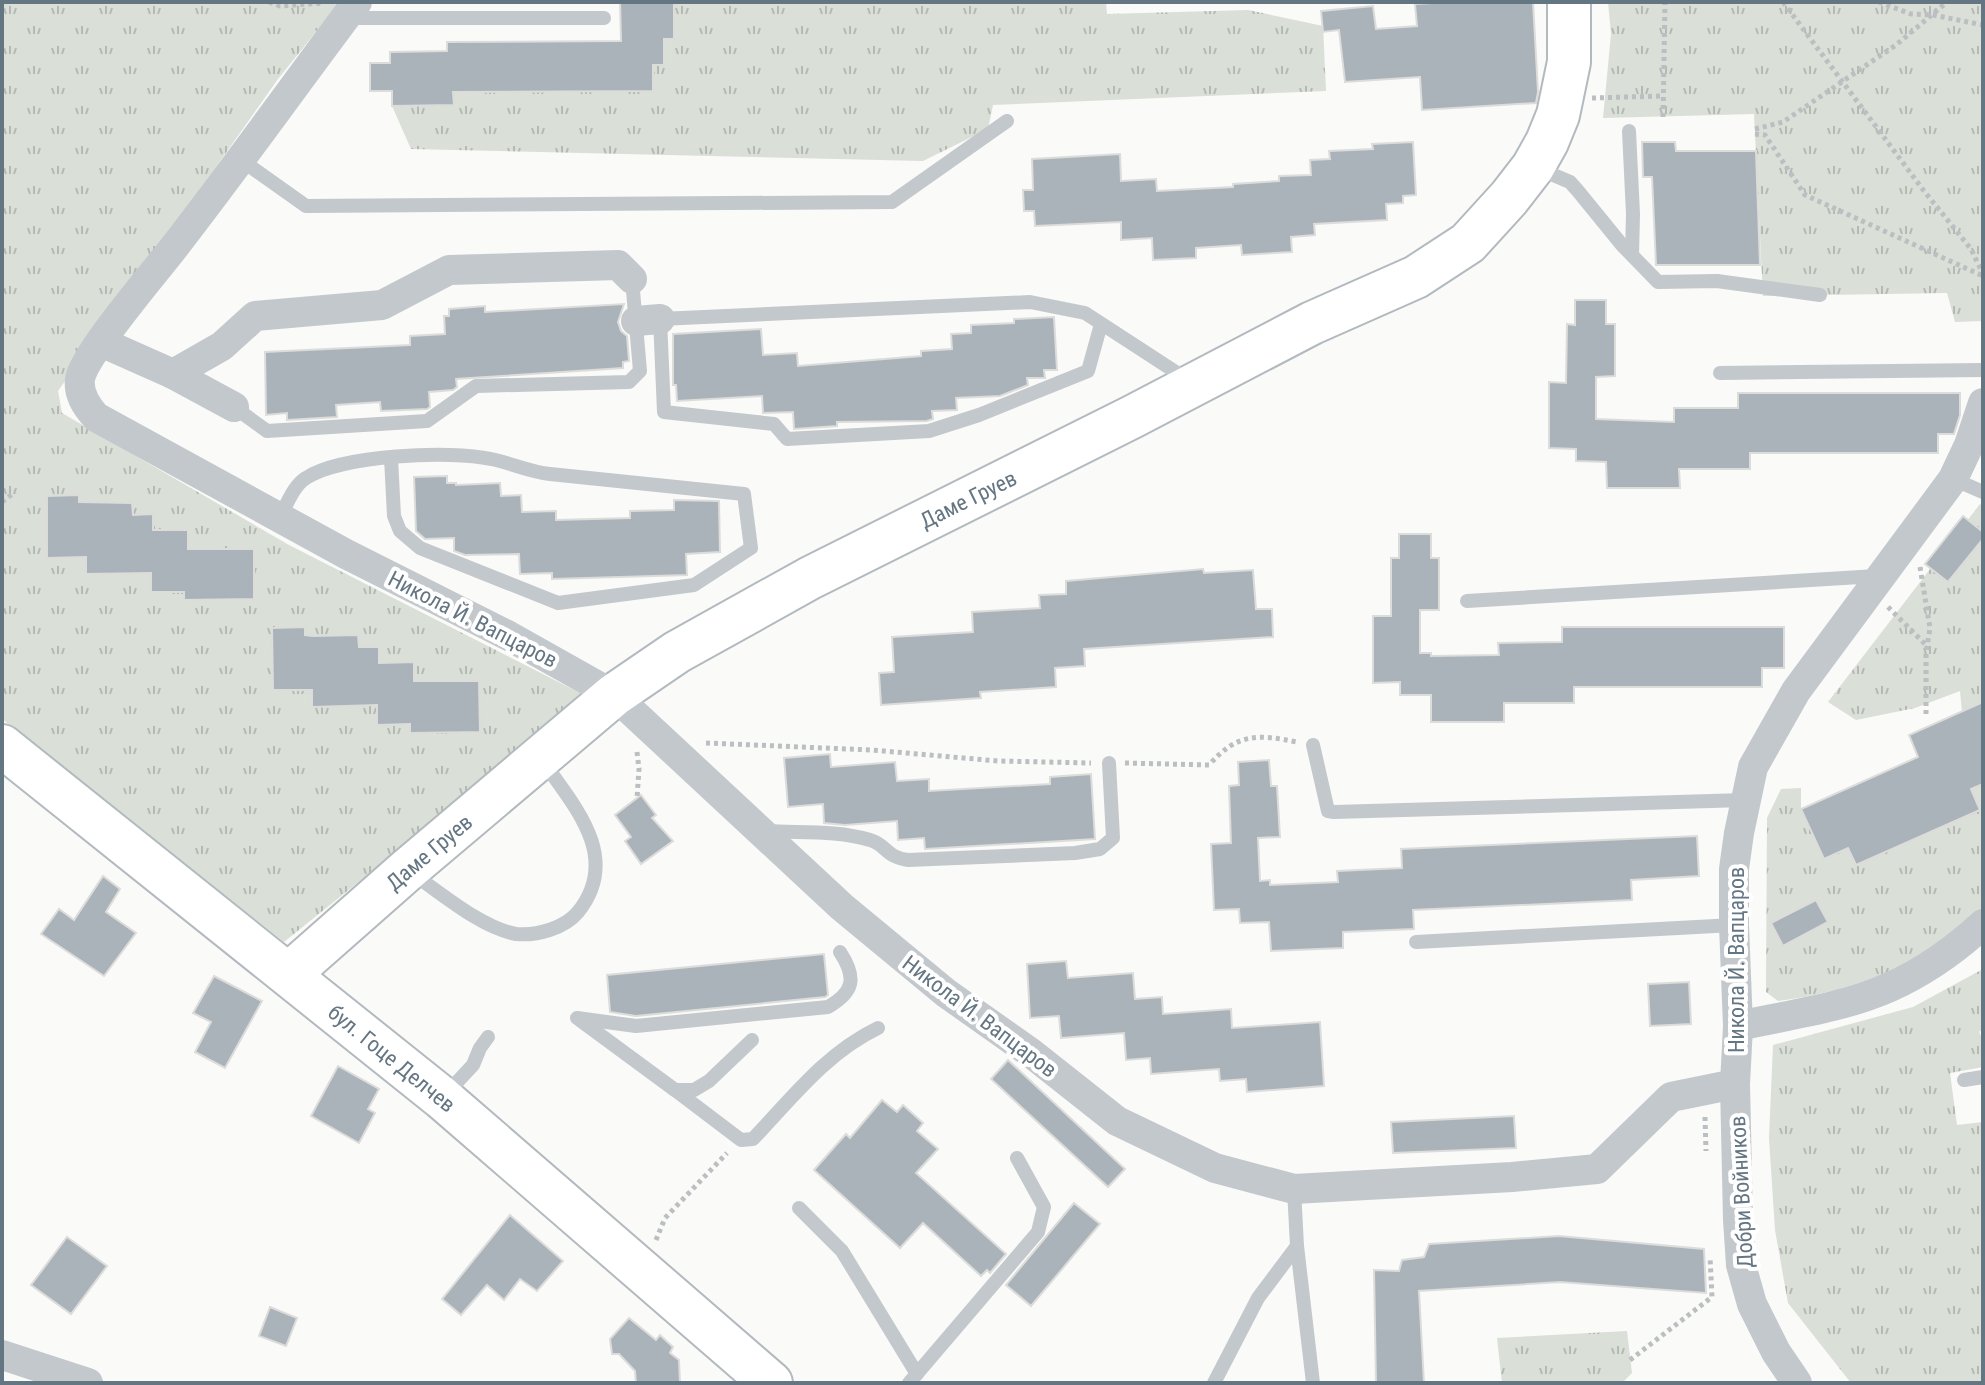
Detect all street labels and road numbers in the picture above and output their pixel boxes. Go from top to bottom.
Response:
street label: Даме Груев [916,465,1021,534]
street label: Никола Й. Вапцаров [384,566,561,673]
street label: Даме Груев [381,809,477,895]
street label: Никола Й. Вапцаров [1724,867,1749,1053]
street label: Никола Й. Вапцаров [898,950,1062,1082]
street label: бул. Гоце Делчев [323,1000,460,1117]
street label: Добри Войников [1725,1115,1758,1269]

